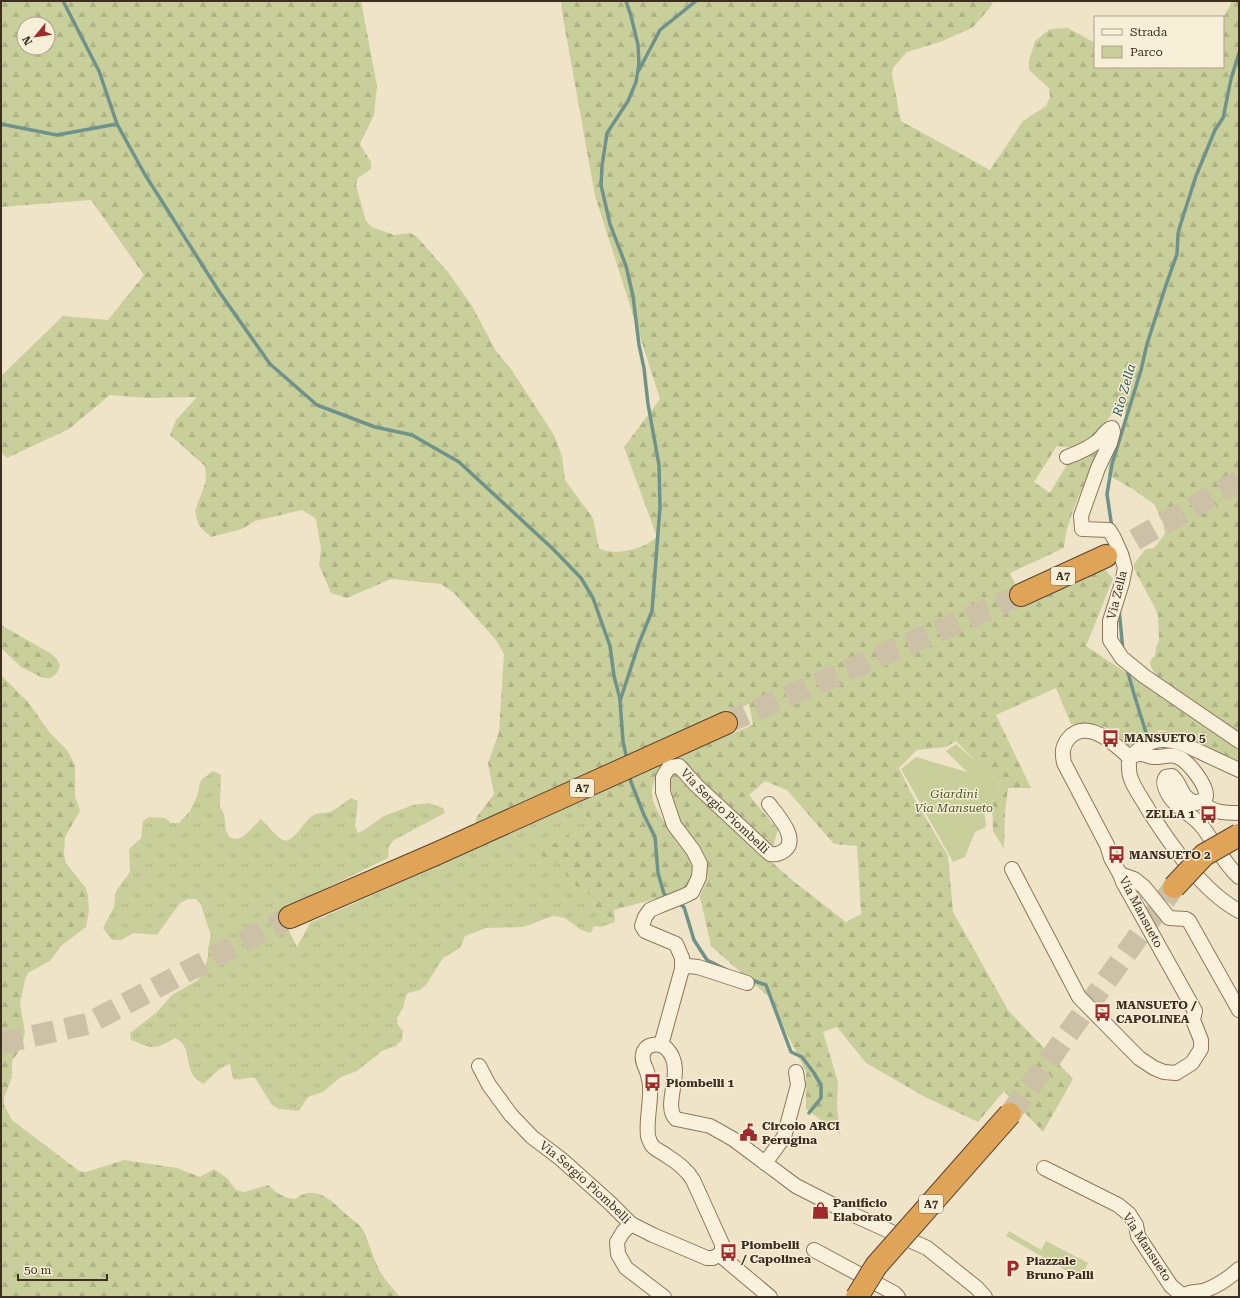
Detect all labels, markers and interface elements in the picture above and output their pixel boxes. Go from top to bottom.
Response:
north arrow [16,16,56,56]
legend [1094,16,1224,68]
text: Strada [1130,25,1168,39]
text: N [20,33,35,47]
text: Parco [1130,45,1163,59]
water label: Rio Zella [1109,362,1139,419]
road number: A7 [1051,567,1075,585]
street label: Via Zella [1104,569,1130,621]
bus stop icon: MANSUETO 5 [1101,728,1121,748]
place label: MANSUETO 5 [1124,731,1206,745]
street label: Via Sergio Piombelli [678,766,772,857]
road number: A7 [570,779,594,797]
park label: Giardini Via Mansueto [915,787,993,815]
bus stop icon: ZELLA 1 [1198,804,1218,824]
place label: ZELLA 1 [1146,807,1195,821]
bus stop icon: MANSUETO 2 [1106,845,1126,865]
place label: MANSUETO 2 [1129,848,1211,862]
street label: Via Mansueto [1116,874,1166,950]
place label: MANSUETO / CAPOLINEA [1116,998,1197,1026]
bus stop icon: MANSUETO / CAPOLINEA [1093,1002,1113,1022]
bus stop icon: Piombelli 1 [643,1073,663,1093]
place label: Piombelli 1 [666,1076,735,1090]
place label: Circolo ARCI Perugina [762,1119,840,1147]
public building icon: Circolo ARCI Perugina [739,1123,759,1143]
street label: Via Sergio Piombelli [537,1138,634,1227]
road number: A7 [919,1195,943,1213]
place label: Panificio Elaborato [833,1196,893,1224]
shop icon: Panificio Elaborato [810,1200,830,1220]
street label: Via Mansueto [1120,1210,1174,1284]
place label: Piombelli / Capolinea [740,1238,811,1266]
bus stop icon: Piombelli / Capolinea [718,1242,738,1262]
place label: Piazzale Bruno Palli [1026,1254,1094,1282]
scale bar [18,1256,107,1282]
parking icon: Piazzale Bruno Palli [1003,1258,1023,1278]
text: 50 m [24,1263,51,1277]

